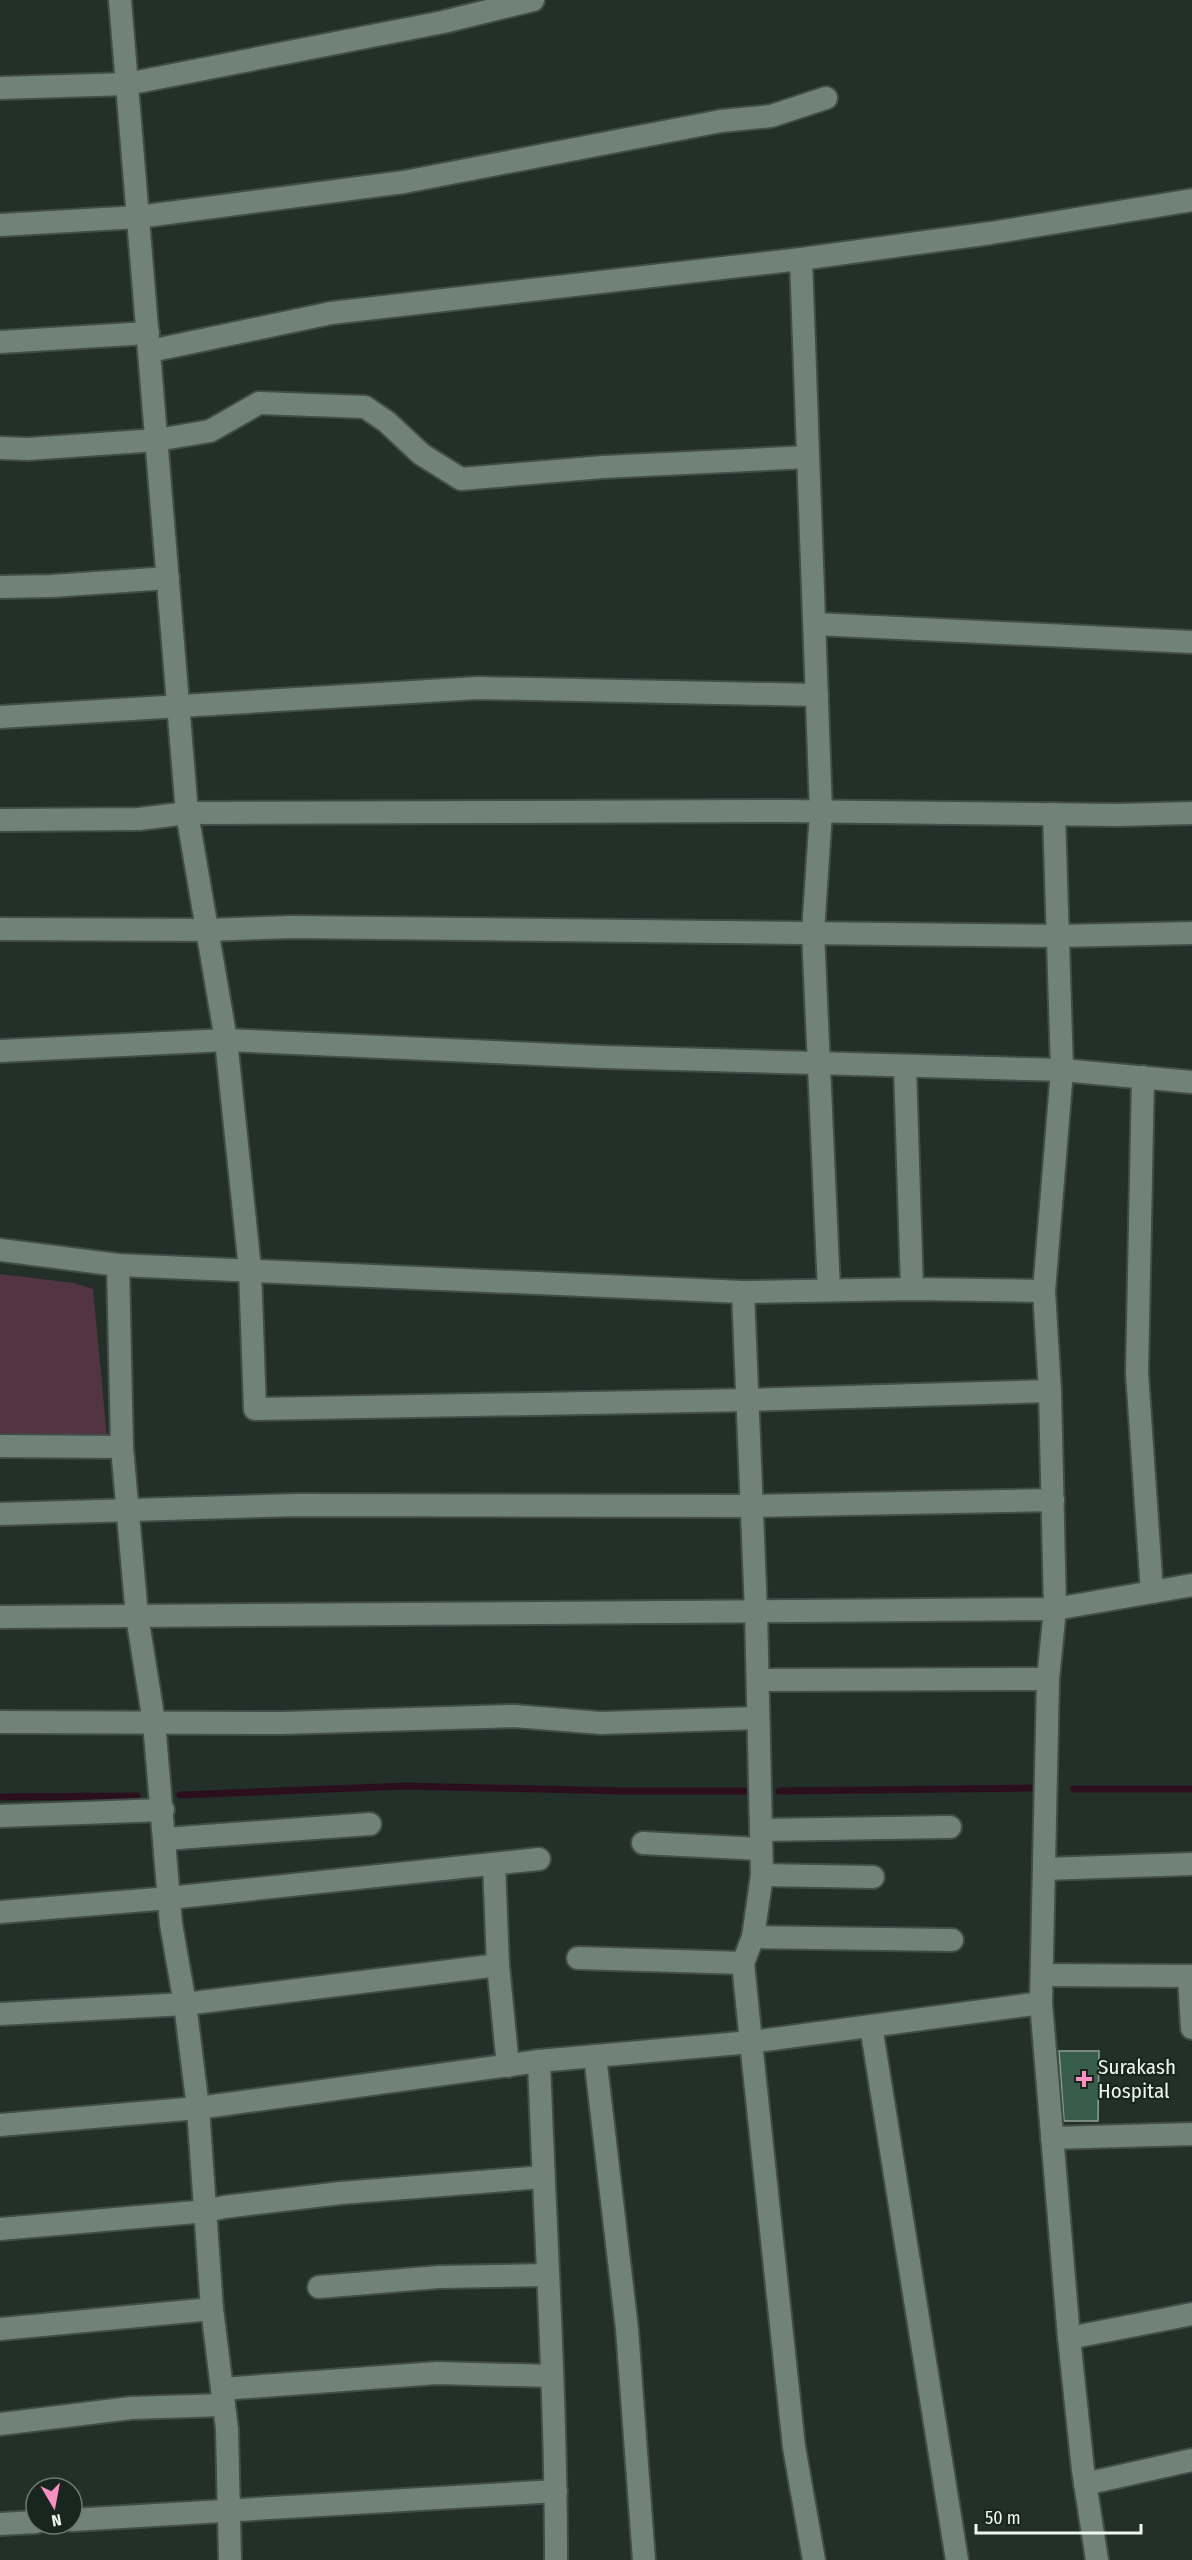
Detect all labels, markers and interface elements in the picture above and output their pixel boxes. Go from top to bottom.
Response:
place label: Surakash Hospital [1098,2054,1176,2104]
marker: Surakash Hospital [1075,2070,1093,2088]
north arrow [24,2476,84,2536]
scale bar [976,2497,1141,2535]
text: 50 m [985,2507,1021,2529]
text: N [50,2510,63,2530]

